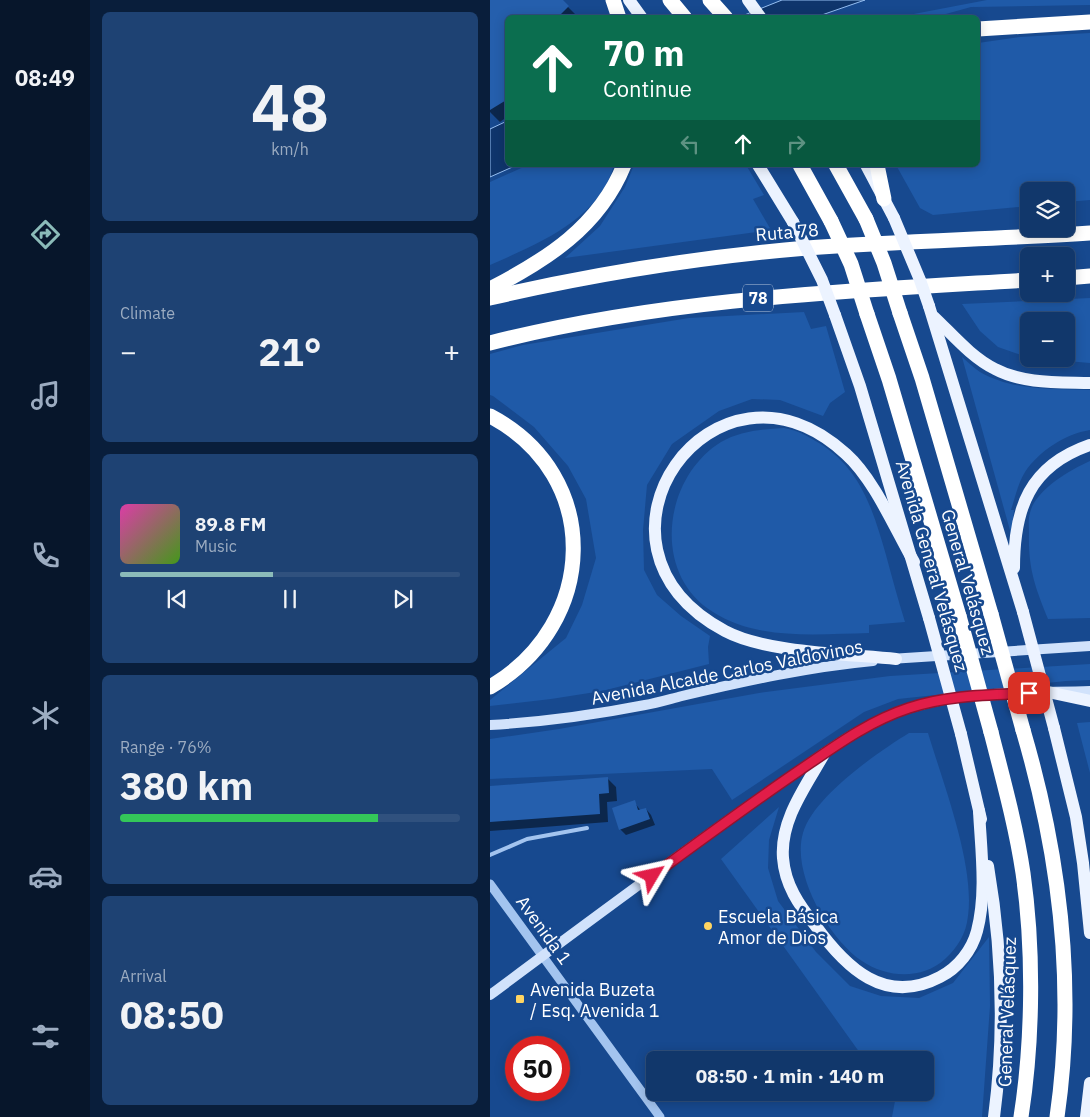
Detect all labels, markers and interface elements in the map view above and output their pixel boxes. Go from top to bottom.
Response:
text: 70 m [603,30,685,76]
icon: ahead [520,35,585,100]
text: 08:49 [15,63,75,92]
text: 48 [251,64,329,149]
text: Continue [603,74,692,103]
icon: left [676,130,704,158]
icon: ahead [729,130,757,158]
icon: right [782,130,810,158]
text: km/h [271,139,309,159]
map controls [1020,182,1075,367]
button: layers [1020,182,1075,237]
icon: directions [28,217,63,252]
street label: Ruta 78 [754,218,820,246]
button: + [1020,247,1075,302]
road number: 78 [743,284,773,312]
text: Climate [120,303,175,323]
button: − [1020,312,1075,367]
text: 21° [258,327,322,376]
text: − [120,333,137,370]
text: + [443,333,460,370]
icon: music [28,378,63,413]
street label: Avenida General Velásquez [891,458,973,674]
street label: General Velásquez [937,507,999,657]
text: 89.8 FM [195,512,266,536]
text: Music [195,536,237,556]
icon: phone [28,538,63,573]
icon: previous [163,585,191,613]
icon: pause [276,585,304,613]
icon: next [389,585,417,613]
street label: Avenida Alcalde Carlos Valdovinos [589,634,865,710]
pin [1008,672,1050,714]
icon: arrive [1015,679,1043,707]
icon: climate [28,698,63,733]
text: Range · 76% [120,737,212,757]
text: 380 km [120,761,253,810]
position arrow [625,849,677,901]
icon: car [28,859,63,894]
street label: Avenida 1 [511,891,577,969]
place label: Escuela Básica Amor de Dios [718,905,839,949]
marker: Escuela Básica Amor de Dios [702,920,714,932]
street label: General Velásquez [993,937,1021,1087]
text: Arrival [120,966,167,986]
place label: Avenida Buzeta / Esq. Avenida 1 [530,978,660,1022]
text: 08:50 [120,990,224,1039]
marker: Avenida Buzeta / Esq. Avenida 1 [514,993,526,1005]
icon: filters [28,1019,63,1054]
speed limit sign: 50 [505,1036,570,1101]
text: 08:50 · 1 min · 140 m [696,1064,884,1088]

